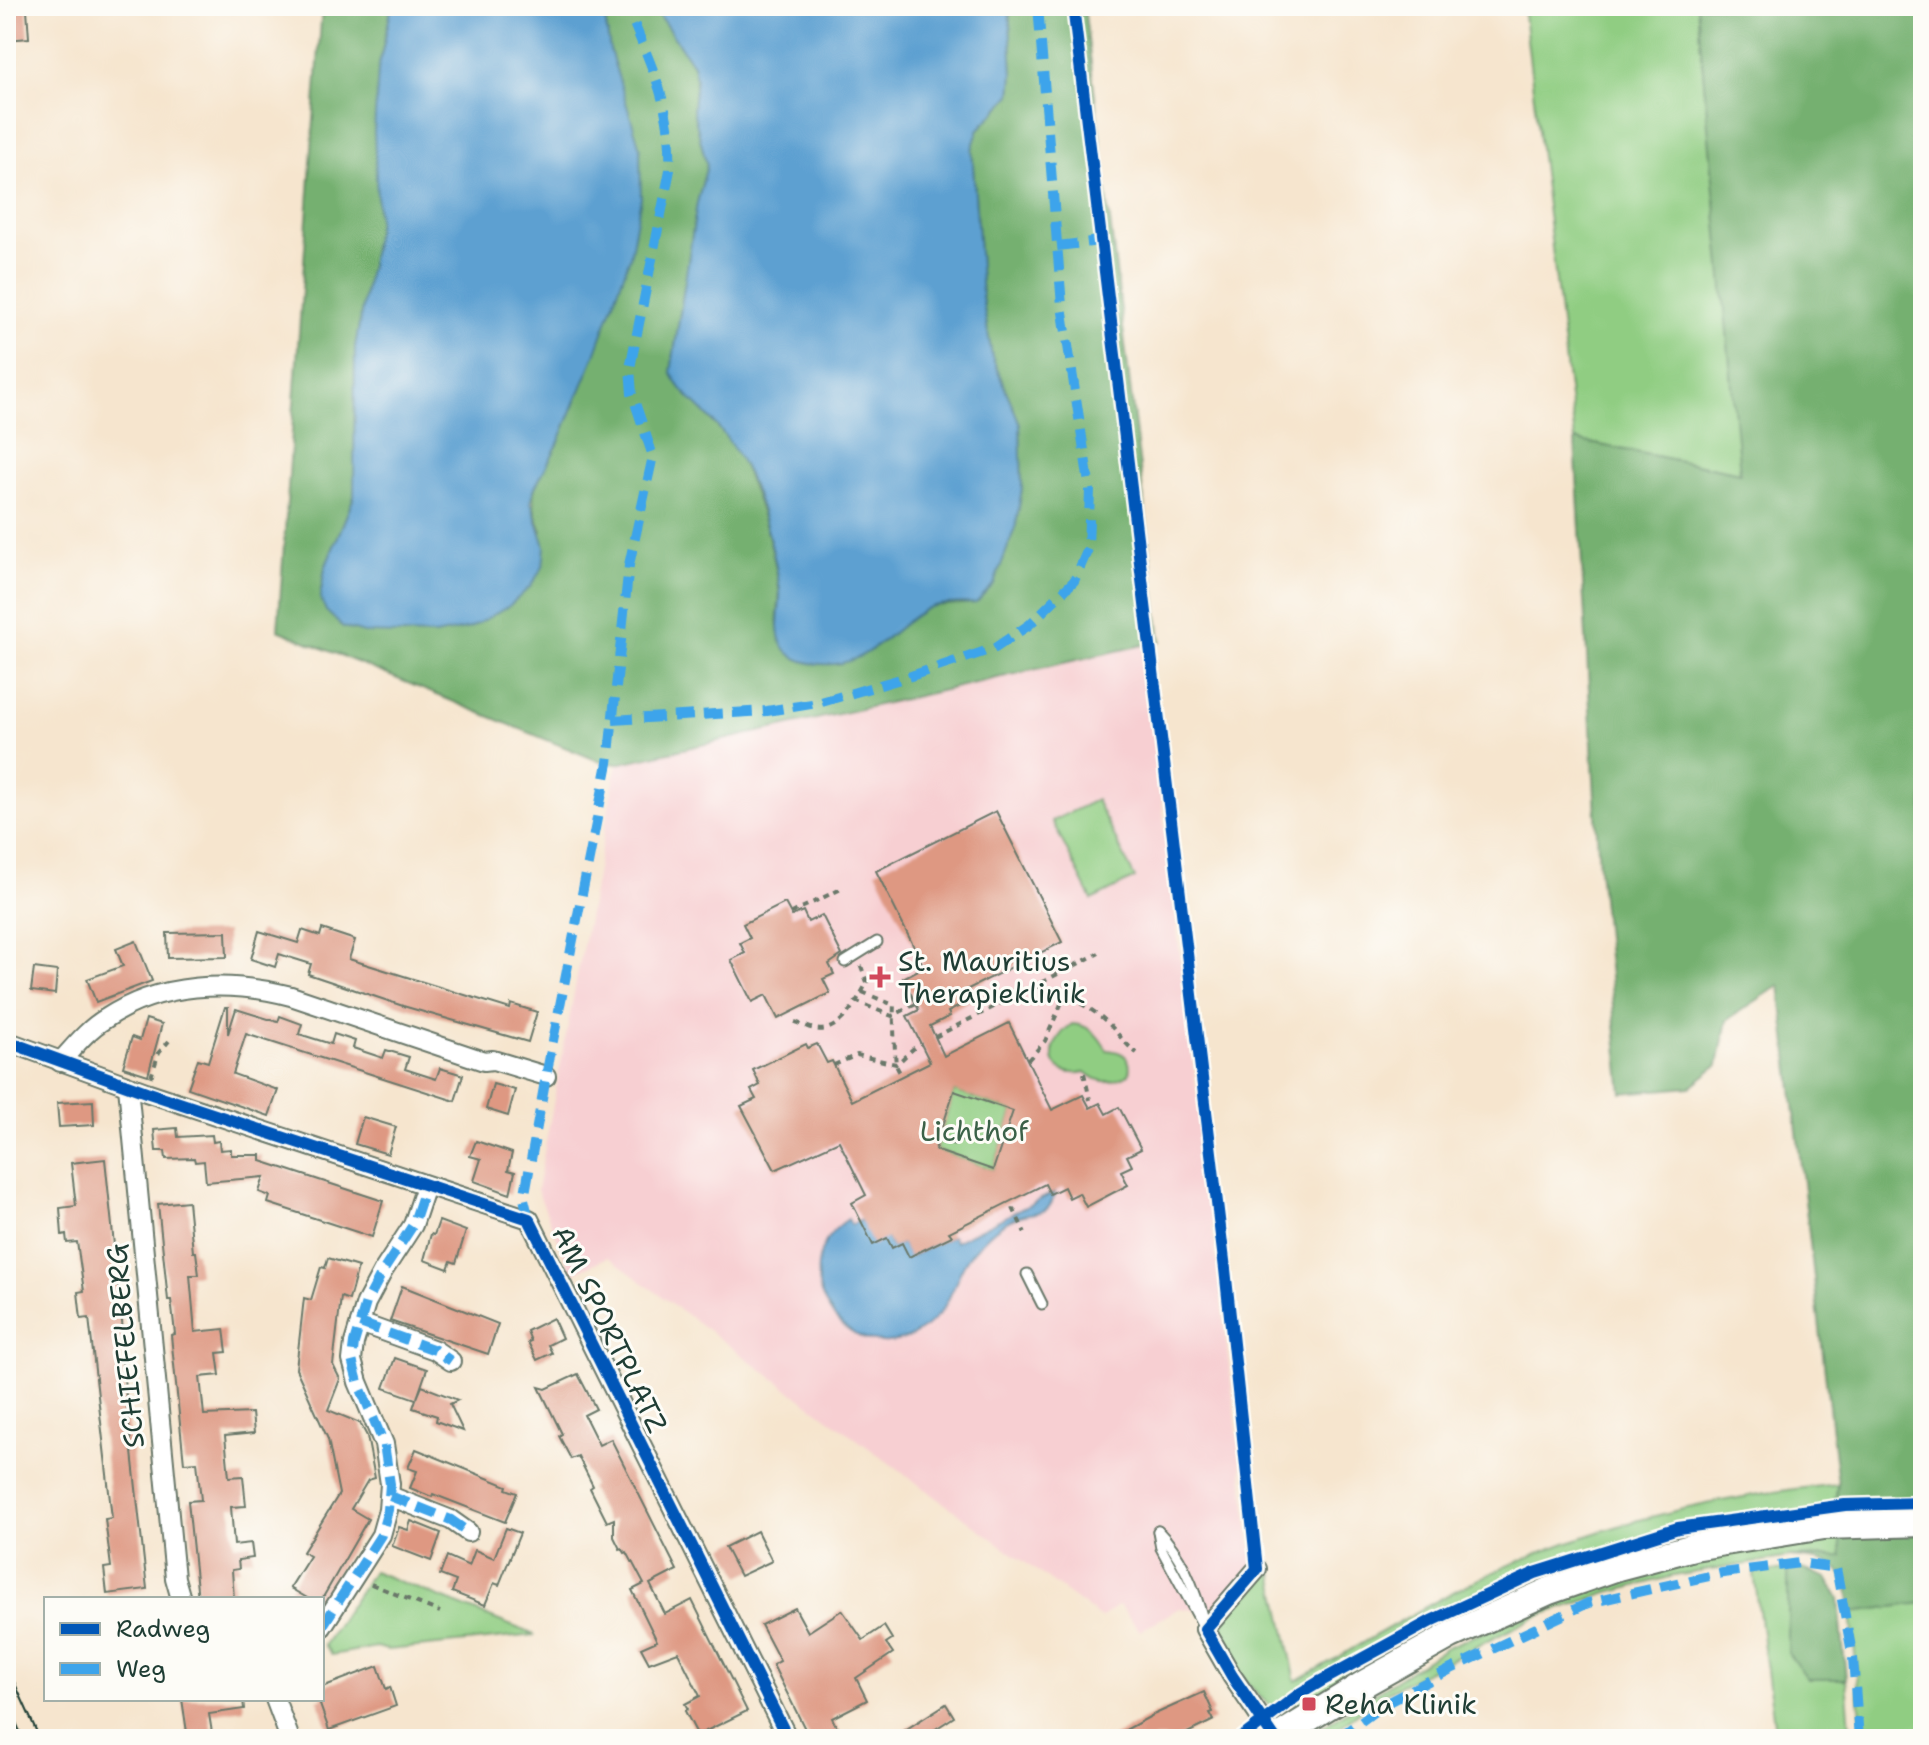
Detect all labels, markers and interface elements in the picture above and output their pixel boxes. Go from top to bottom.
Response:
place label: St. Mauritius Therapieklinik [898,942,1086,1012]
marker: St. Mauritius Therapieklinik [869,966,891,988]
park label: Lichthof [920,1112,1029,1150]
street label: AM SPORTPLATZ [543,1219,677,1439]
street label: SCHIEFELBERG [97,1242,153,1450]
legend [44,1597,324,1701]
text: Radweg [116,1613,210,1645]
text: Weg [116,1653,166,1685]
place label: Reha Klinik [1325,1685,1477,1723]
marker: Reha Klinik [1300,1695,1318,1713]

